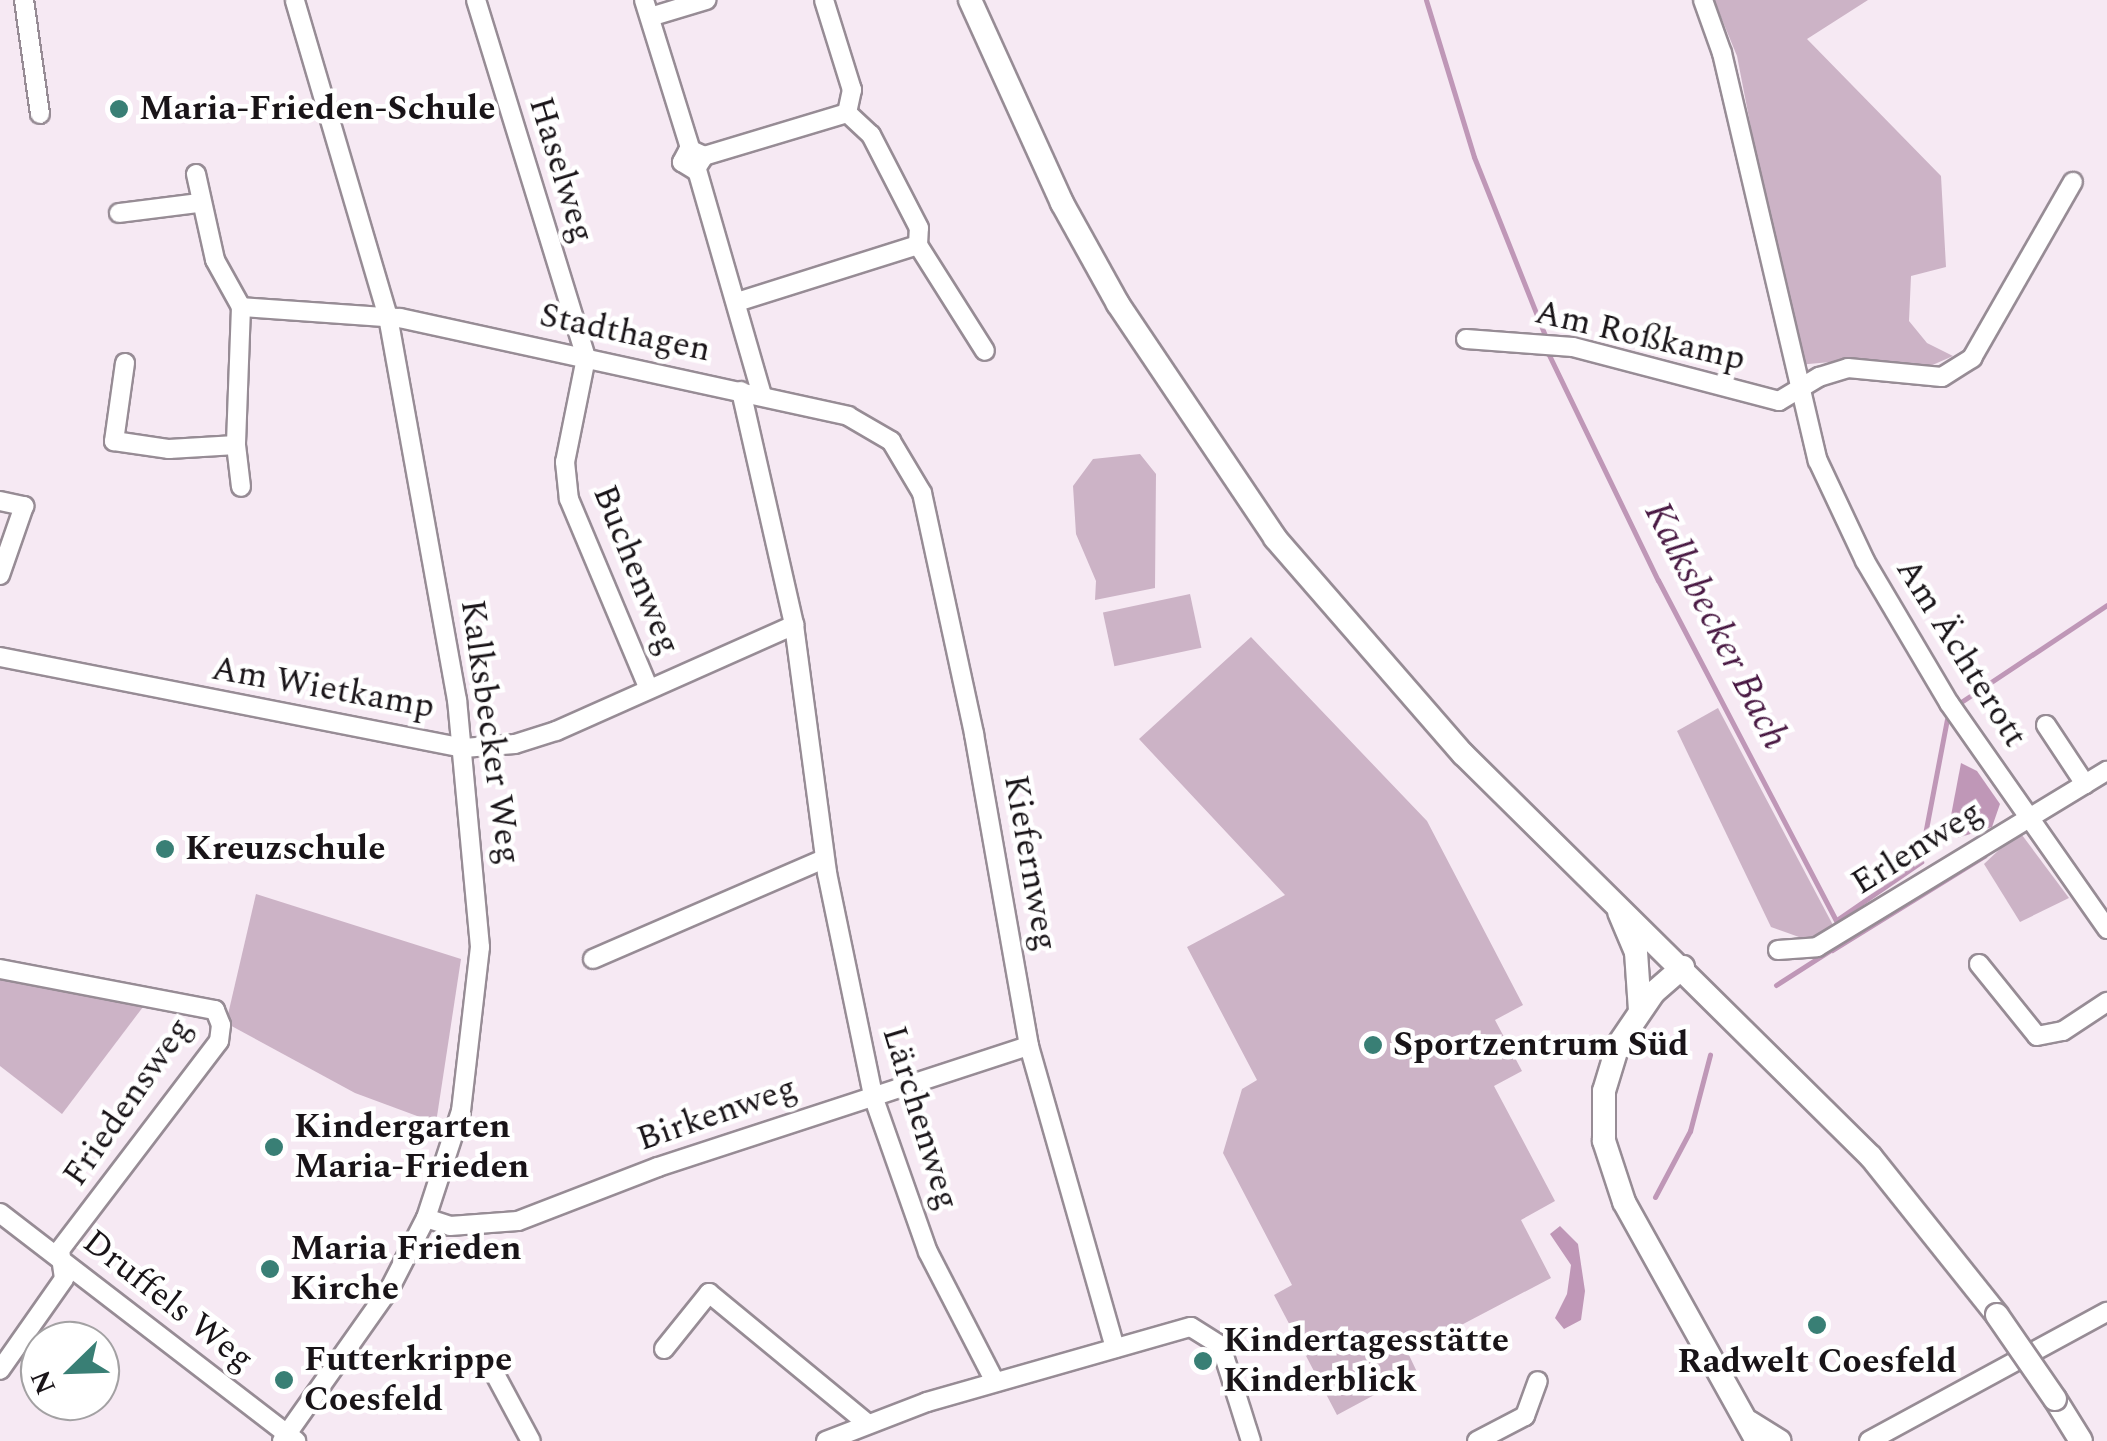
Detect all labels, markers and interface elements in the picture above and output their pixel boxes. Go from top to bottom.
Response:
place label: Maria-Frieden-Schule [139,88,496,130]
street label: Haselweg [519,92,603,248]
marker: Maria-Frieden-Schule [108,98,130,120]
street label: Am Roßkamp [1531,291,1749,381]
street label: Stadthagen [536,294,714,372]
street label: Buchenweg [583,479,689,661]
water label: Kalksbecker Bach [1633,495,1797,757]
street label: Am Ächterott [1886,551,2036,755]
street label: Kalksbecker Weg [451,597,529,867]
street label: Am Wietkamp [208,648,438,728]
street label: Kiefernweg [994,772,1066,954]
street label: Erlenweg [1844,791,1990,905]
place label: Kreuzschule [185,828,386,870]
marker: Kreuzschule [154,838,176,860]
street label: Friedensweg [54,1009,202,1195]
street label: Lärchenweg [872,1021,968,1215]
place label: Sportzentrum Süd [1393,1024,1689,1066]
marker: Sportzentrum Süd [1362,1034,1384,1056]
street label: Birkenweg [632,1067,802,1161]
place label: Kindergarten Maria-Frieden [294,1106,529,1188]
marker: Kindergarten Maria-Frieden [263,1136,285,1158]
street label: Druffels Weg [74,1221,262,1381]
place label: Maria Frieden Kirche [290,1228,522,1310]
marker: Maria Frieden Kirche [259,1258,281,1280]
marker: Radwelt Coesfeld [1806,1314,1828,1336]
place label: Kindertagesstätte Kinderblick [1223,1320,1509,1402]
north arrow [20,1321,120,1421]
place label: Futterkrippe Coesfeld [304,1339,512,1421]
place label: Radwelt Coesfeld [1677,1341,1957,1383]
marker: Kindertagesstätte Kinderblick [1192,1350,1214,1372]
text: N [20,1363,68,1401]
marker: Futterkrippe Coesfeld [273,1369,295,1391]

